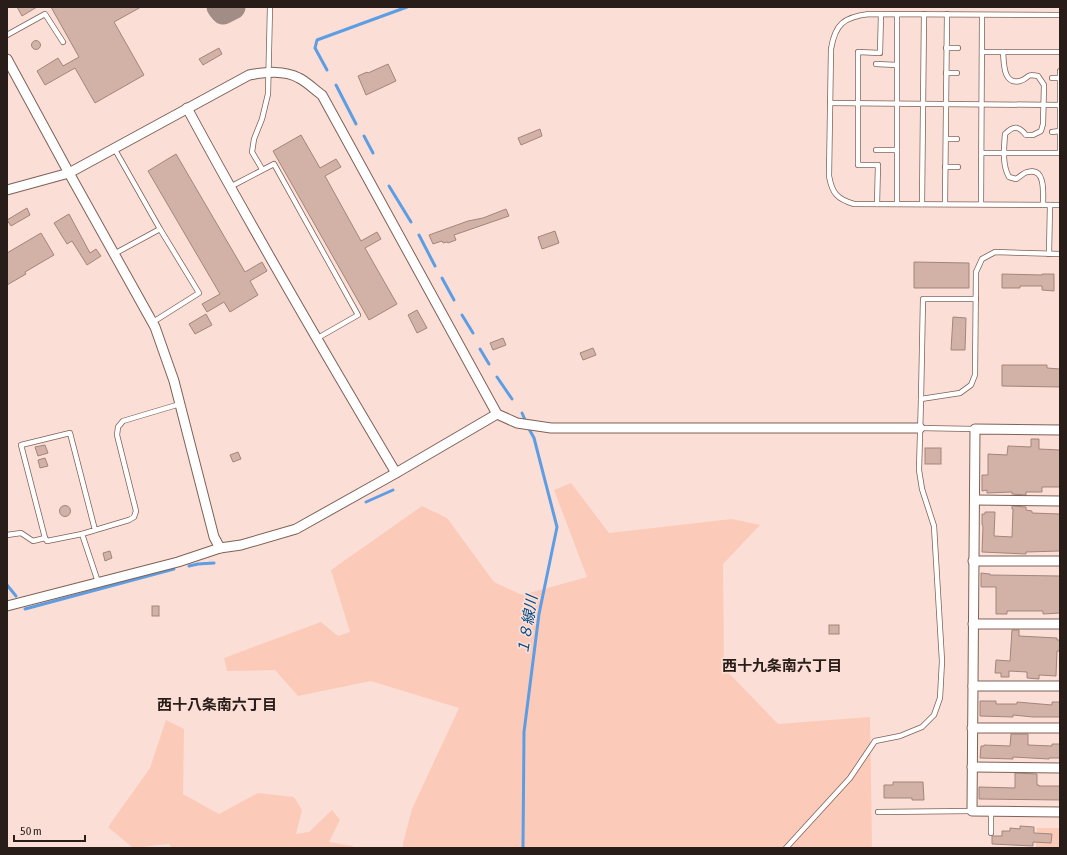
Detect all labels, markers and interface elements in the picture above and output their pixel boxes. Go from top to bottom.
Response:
water label: １８線川 [514,592,540,656]
district label: 西十九条南六丁目 [722,657,842,674]
district label: 西十八条南六丁目 [157,696,277,713]
scale bar [14,817,85,843]
text: 50 m [20,824,42,838]

